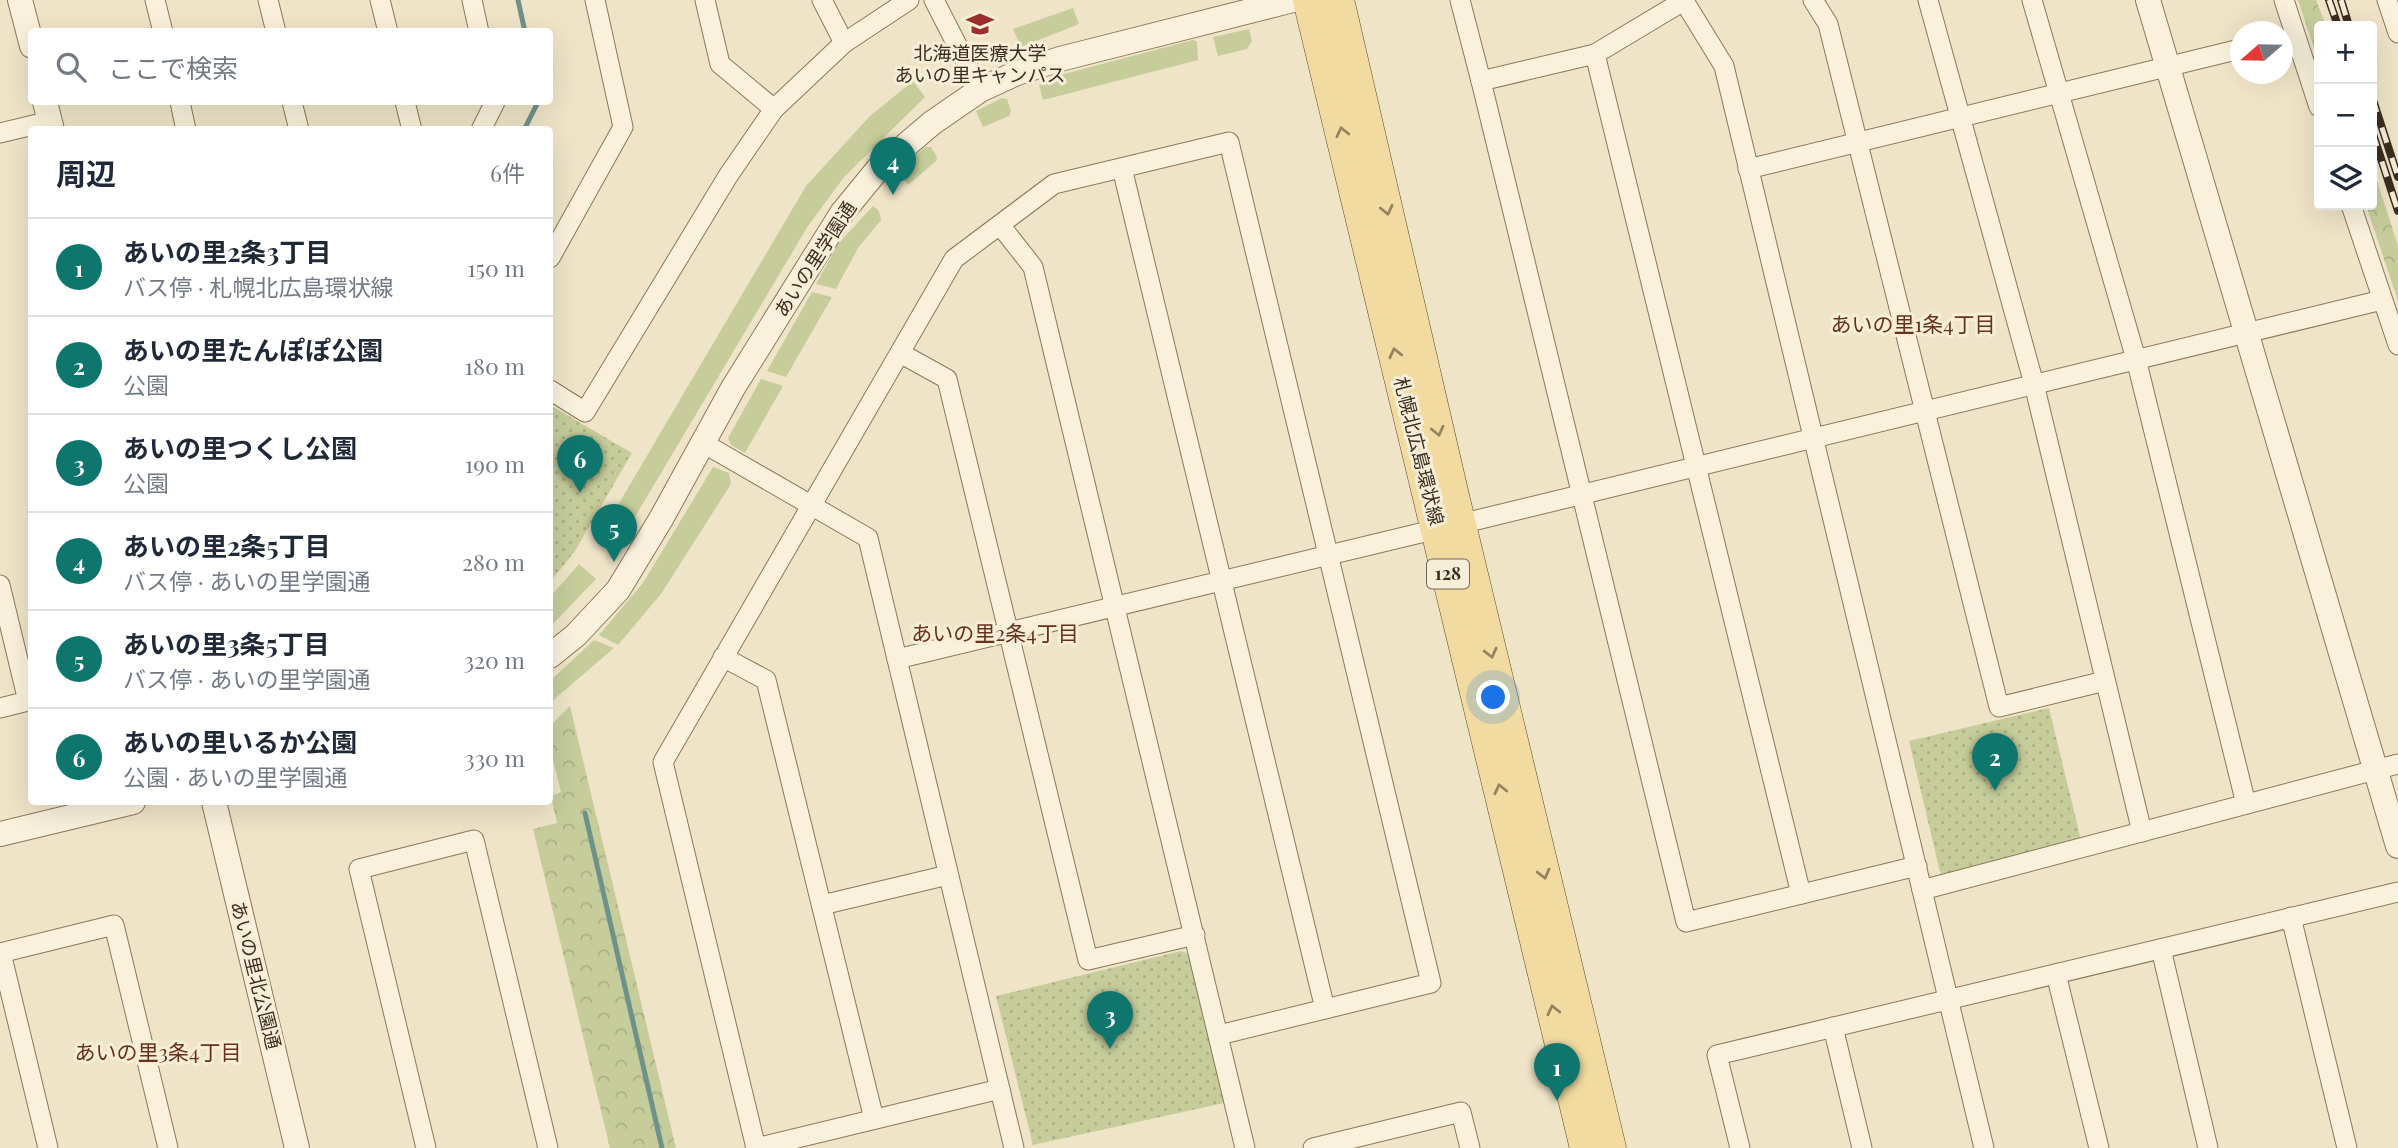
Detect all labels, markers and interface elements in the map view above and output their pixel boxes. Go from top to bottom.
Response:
school or university icon: 北海道医療大学 あいの里キャンパス [965,9,995,39]
north arrow [2230,21,2293,84]
map controls [2314,21,2377,210]
button: + [2314,21,2377,84]
search box [28,28,553,105]
place label: 北海道医療大学 あいの里キャンパス [894,39,1066,87]
icon: search [52,48,90,86]
text: ここで検索 [108,50,238,85]
button: − [2314,84,2377,147]
one-way arrow [1336,126,1350,138]
pin: 4 [870,137,916,195]
button: layers [2314,147,2377,210]
text: 周辺 [56,153,116,193]
text: 6件 [490,157,525,188]
street label: あいの里学園通 [767,196,861,321]
one-way arrow [1379,204,1393,216]
text: あいの里2条3丁目 [123,234,331,269]
text: 1 [75,252,83,283]
text: 150 m [467,252,525,283]
text: バス停 · 札幌北広島環状線 [123,271,394,302]
district label: あいの里1条4丁目 [1830,309,1996,337]
text: あいの里たんぽぽ公園 [123,332,383,367]
one-way arrow [1389,347,1403,359]
text: 2 [73,350,85,381]
text: 180 m [465,350,525,381]
text: 公園 [123,369,169,400]
street label: 札幌北広島環状線 [1389,374,1451,528]
one-way arrow [1430,425,1444,437]
text: あいの里つくし公園 [123,430,357,465]
pin: 6 [557,435,603,493]
text: 3 [73,448,85,479]
text: 190 m [465,448,525,479]
text: 公園 [123,467,169,498]
pin: 5 [591,504,637,562]
text: あいの里2条5丁目 [123,528,331,563]
text: 4 [73,546,85,577]
text: 280 m [462,546,525,577]
road number: 128 [1427,560,1469,588]
text: バス停 · あいの里学園通 [123,565,371,596]
district label: あいの里2条4丁目 [911,618,1079,646]
text: あいの里3条5丁目 [123,626,330,661]
text: 5 [74,644,84,675]
text: 320 m [464,644,525,675]
one-way arrow [1483,647,1497,659]
text: バス停 · あいの里学園通 [123,663,371,694]
your location [1476,680,1510,714]
text: あいの里いるか公園 [123,724,357,759]
pin: 2 [1972,733,2018,791]
text: 6 [73,742,85,773]
text: 330 m [464,742,525,773]
text: 公園 · あいの里学園通 [123,761,348,792]
one-way arrow [1493,783,1508,795]
one-way arrow [1536,868,1550,880]
street label: あいの里北公園通 [226,898,288,1052]
pin: 3 [1087,991,1133,1049]
one-way arrow [1546,1004,1561,1016]
district label: あいの里3条4丁目 [75,1037,241,1065]
pin: 1 [1534,1043,1580,1101]

